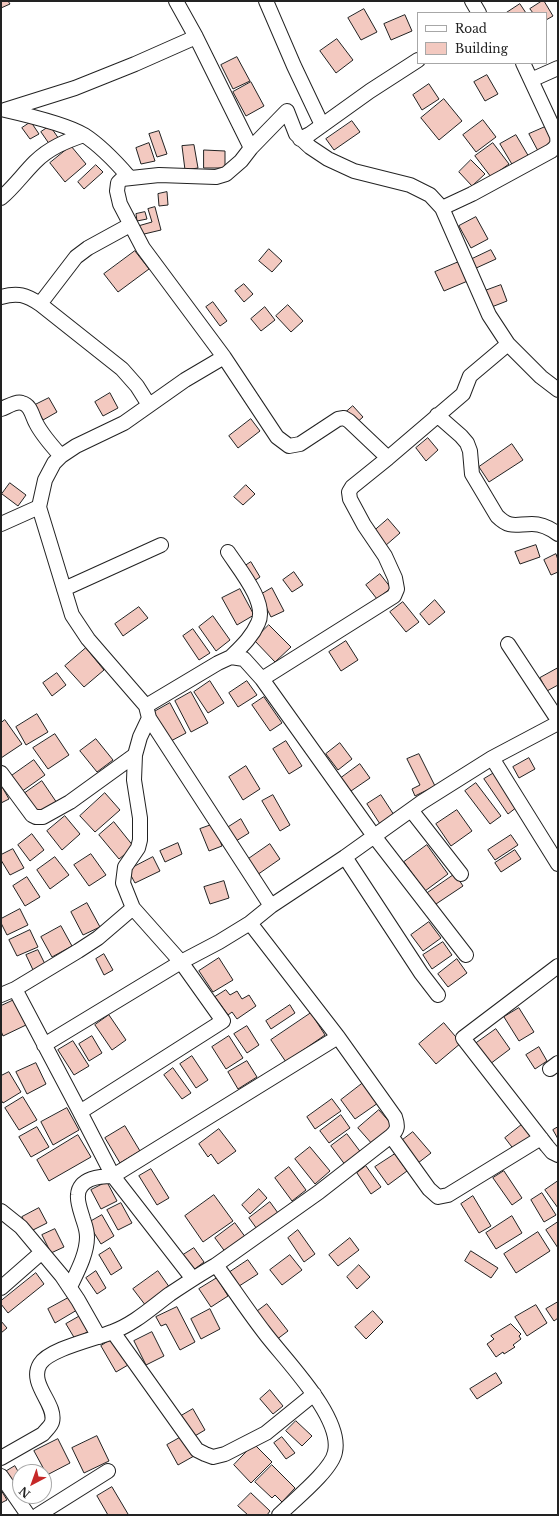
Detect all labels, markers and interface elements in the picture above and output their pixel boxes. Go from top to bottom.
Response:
legend [417,12,547,64]
text: Road [455,21,487,36]
text: Building [455,41,508,56]
north arrow [12,1464,52,1504]
text: N [16,1484,33,1501]

